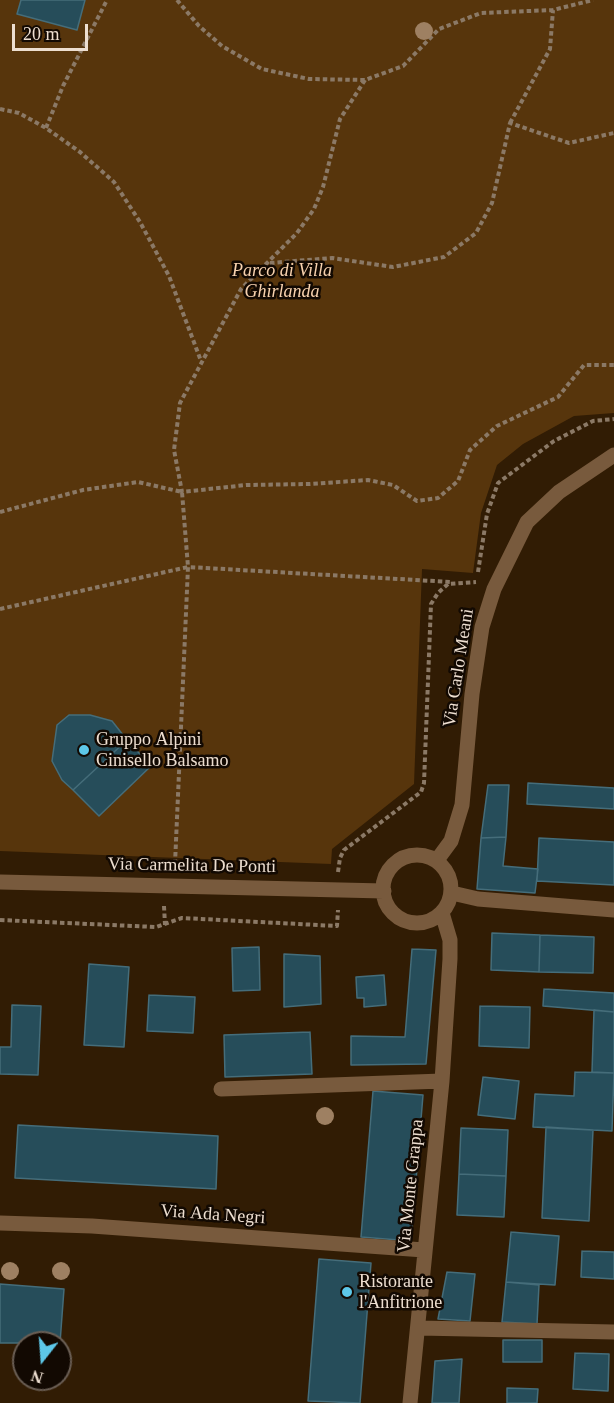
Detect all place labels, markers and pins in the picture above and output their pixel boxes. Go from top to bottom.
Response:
place label: Gruppo Alpini Cinisello Balsamo [96,729,228,771]
marker: Gruppo Alpini Cinisello Balsamo [77,743,91,757]
place label: Ristorante l'Anfitrione [359,1271,442,1314]
marker: Ristorante l'Anfitrione [340,1285,354,1299]

